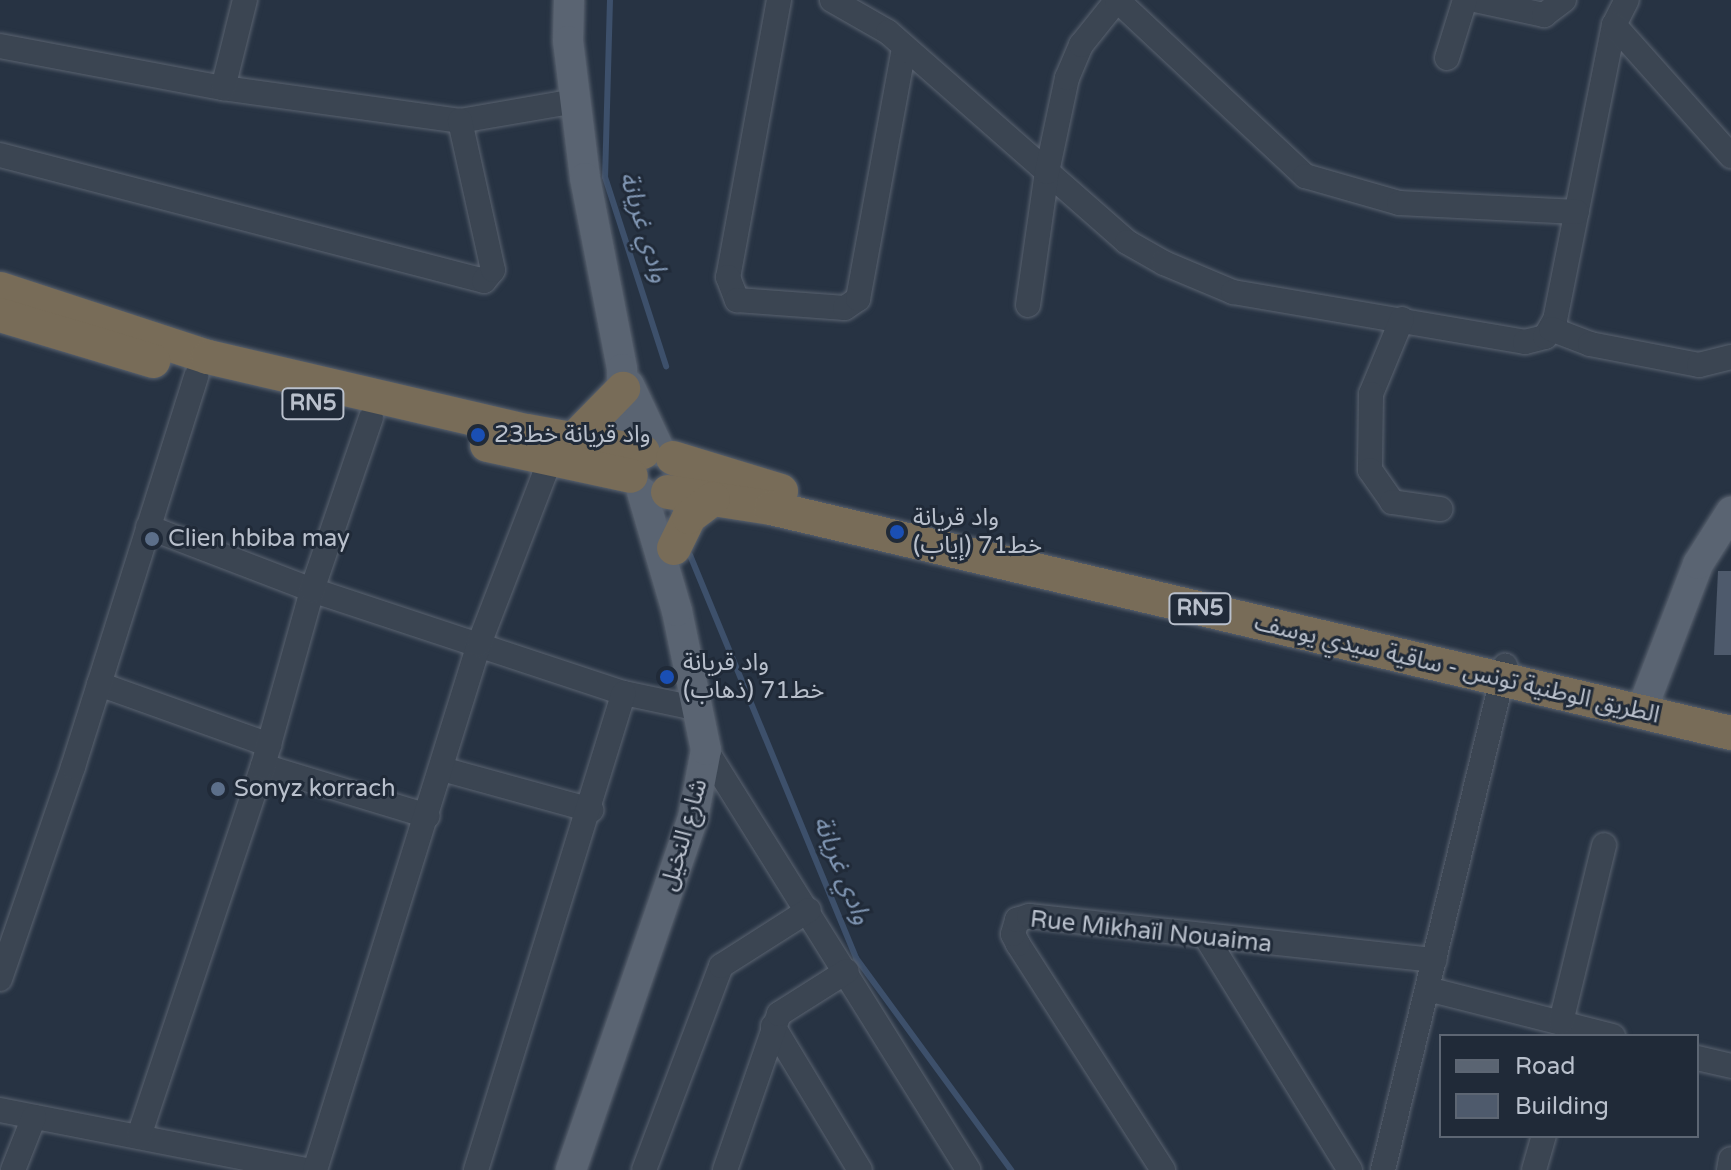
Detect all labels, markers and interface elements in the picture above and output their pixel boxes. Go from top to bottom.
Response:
water label: وادي غريانة [612,168,676,286]
road number: RN5 [281,386,345,422]
place label: واد قريانة خط23 [494,421,650,449]
marker: واد قريانة خط23 [469,426,487,444]
place label: واد قريانة خط71 (إياب) [913,504,1042,560]
marker: واد قريانة خط71 (إياب) [888,523,906,541]
place label: Clien hbiba may [168,525,350,553]
marker: Clien hbiba may [143,530,161,548]
road number: RN5 [1168,591,1232,627]
street label: الطريق الوطنية تونس - ساقية سيدي يوسف [1252,608,1662,730]
place label: واد قريانة خط71 (ذهاب) [683,649,824,705]
marker: واد قريانة خط71 (ذهاب) [658,668,676,686]
place label: Sonyz korrach [234,775,396,803]
street label: شارع النخيل [654,776,714,894]
marker: Sonyz korrach [209,780,227,798]
water label: وادي غريانة [806,811,878,929]
street label: Rue Mikhaïl Nouaima [1029,905,1273,959]
legend [1439,1034,1699,1138]
text: Road [1515,1052,1575,1081]
text: Building [1515,1092,1609,1121]

